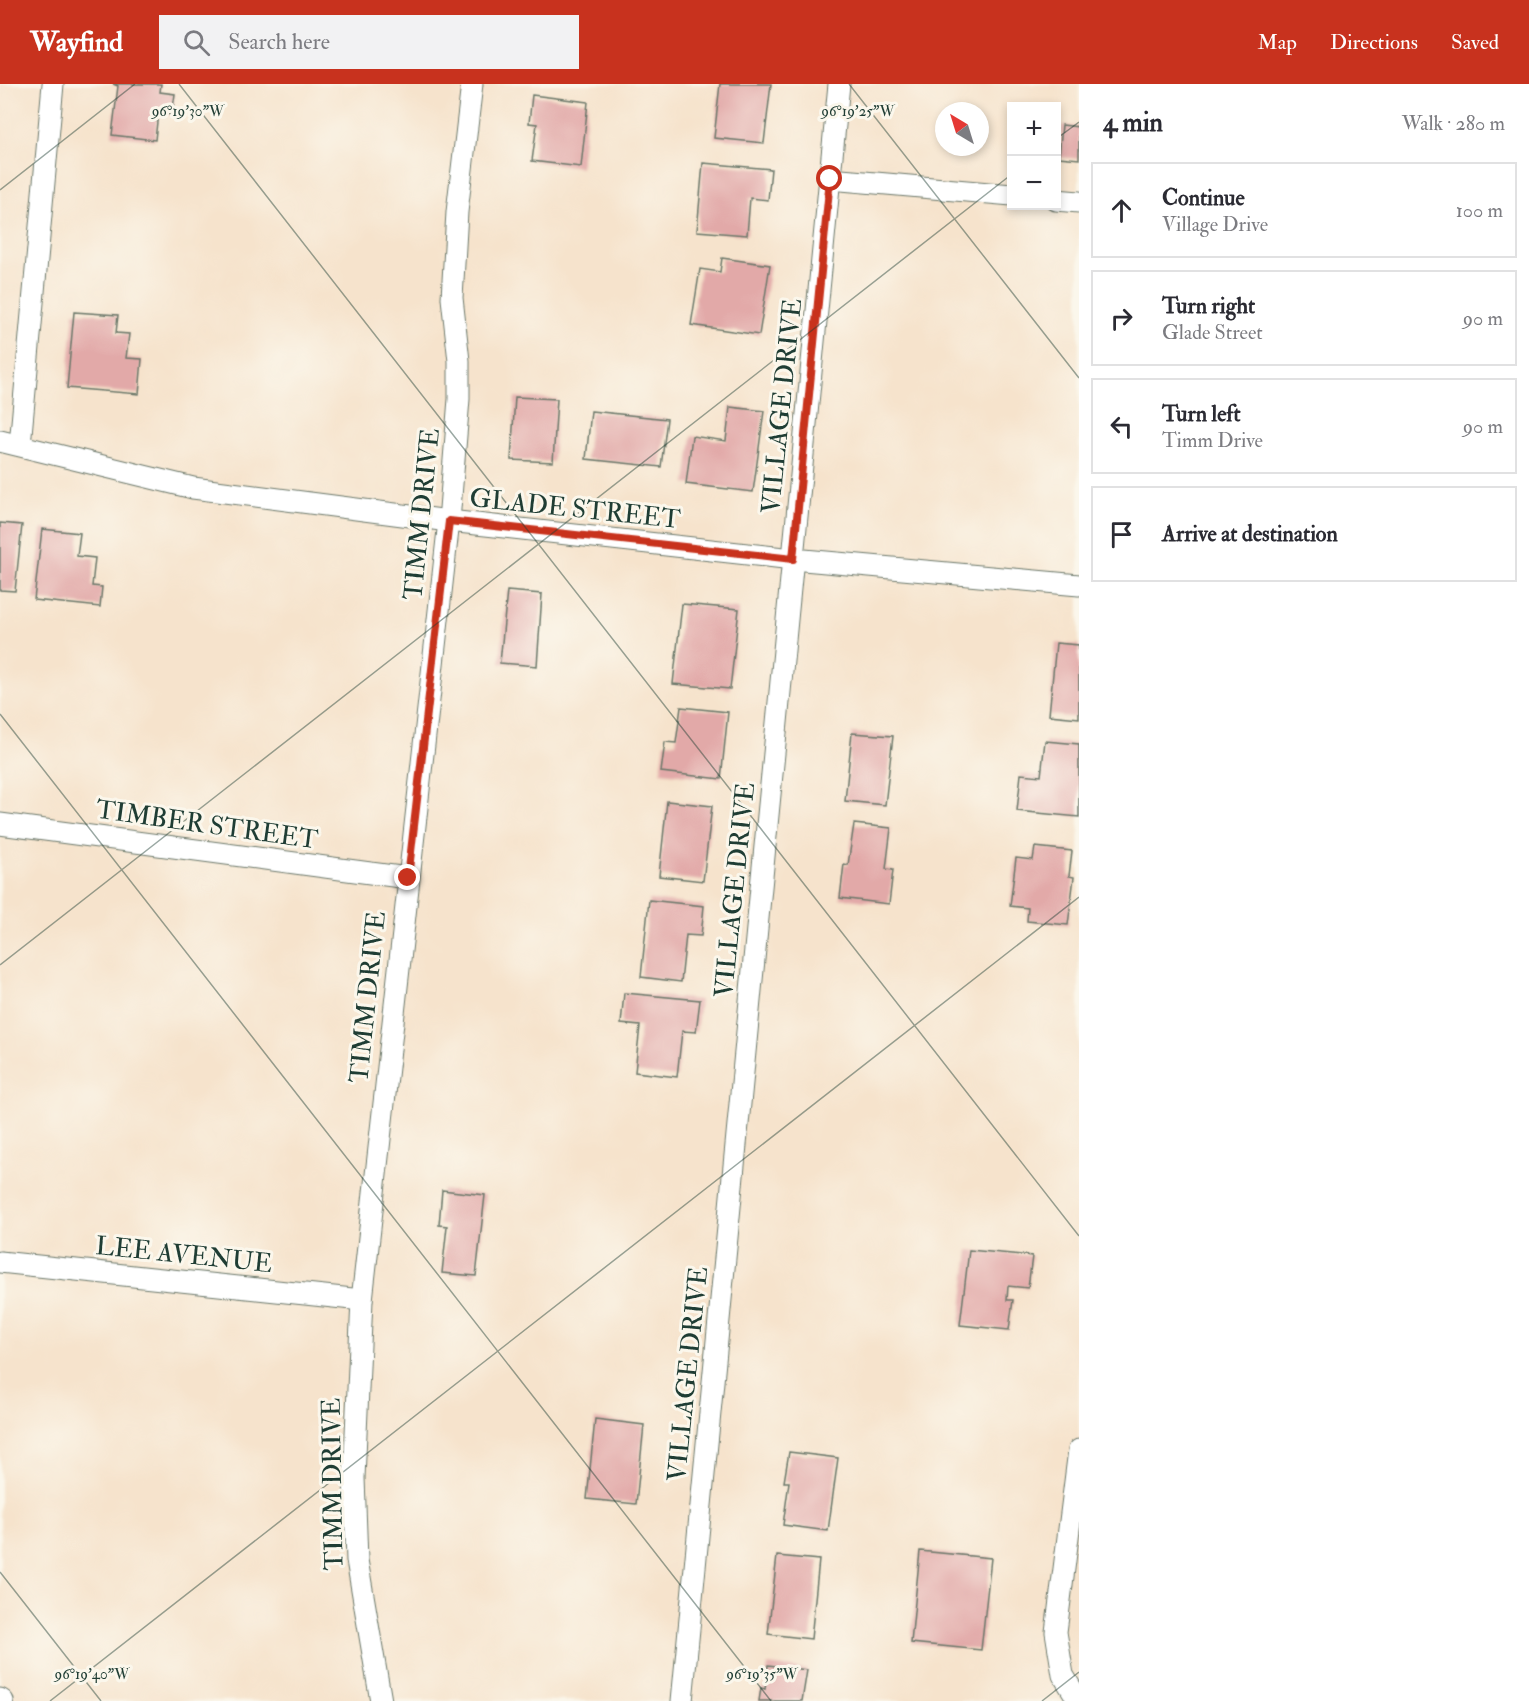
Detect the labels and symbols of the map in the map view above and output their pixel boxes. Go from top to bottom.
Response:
text: 96°19'30"W [151,102,225,121]
text: 96°19'25"W [820,102,895,121]
north arrow [935,102,989,156]
route start [816,165,842,191]
street label: VILLAGE DRIVE [755,297,809,515]
street label: TIMM DRIVE [397,427,447,602]
street label: GLADE STREET [468,482,682,536]
street label: VILLAGE DRIVE [708,781,762,999]
street label: TIMBER STREET [94,794,320,856]
route end [394,864,420,890]
street label: TIMM DRIVE [343,910,393,1085]
street label: LEE AVENUE [94,1230,274,1280]
street label: VILLAGE DRIVE [661,1265,715,1483]
street label: TIMM DRIVE [315,1397,351,1571]
text: 96°19'40"W [54,1665,130,1684]
text: 96°19'35"W [725,1665,798,1684]

